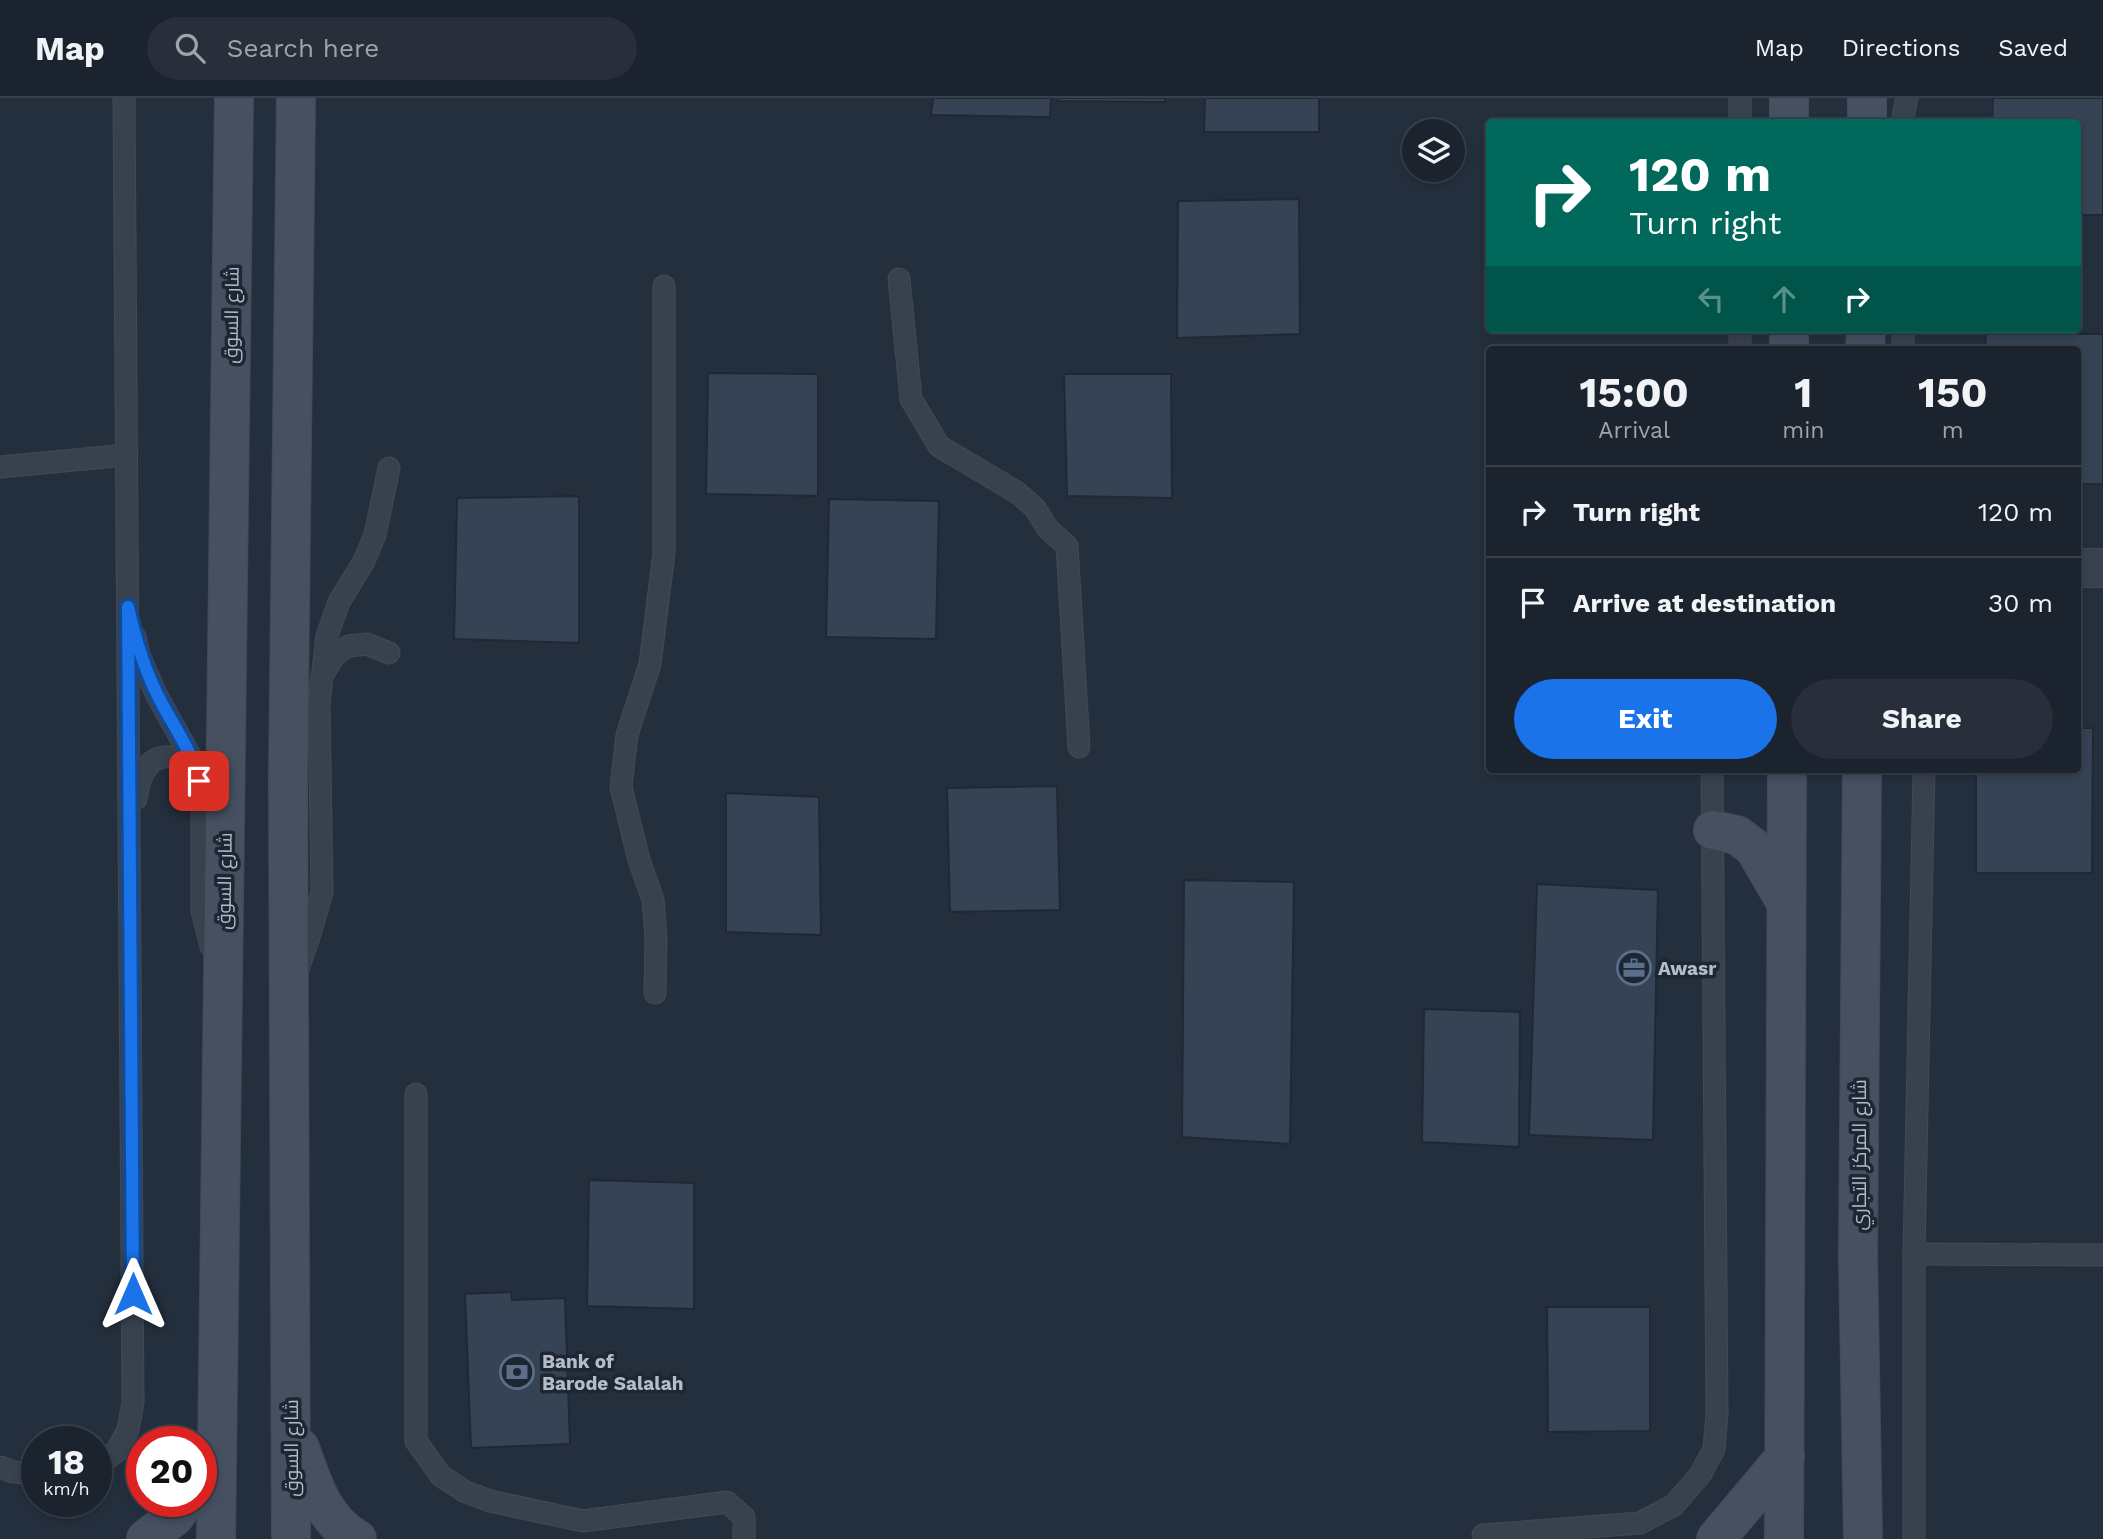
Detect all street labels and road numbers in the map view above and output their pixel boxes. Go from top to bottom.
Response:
street label: شارع السوق [219,266,246,364]
street label: شارع السوق [212,832,239,930]
street label: شارع المركز التجاري [1848,1079,1874,1231]
street label: شارع السوق [280,1399,305,1497]

